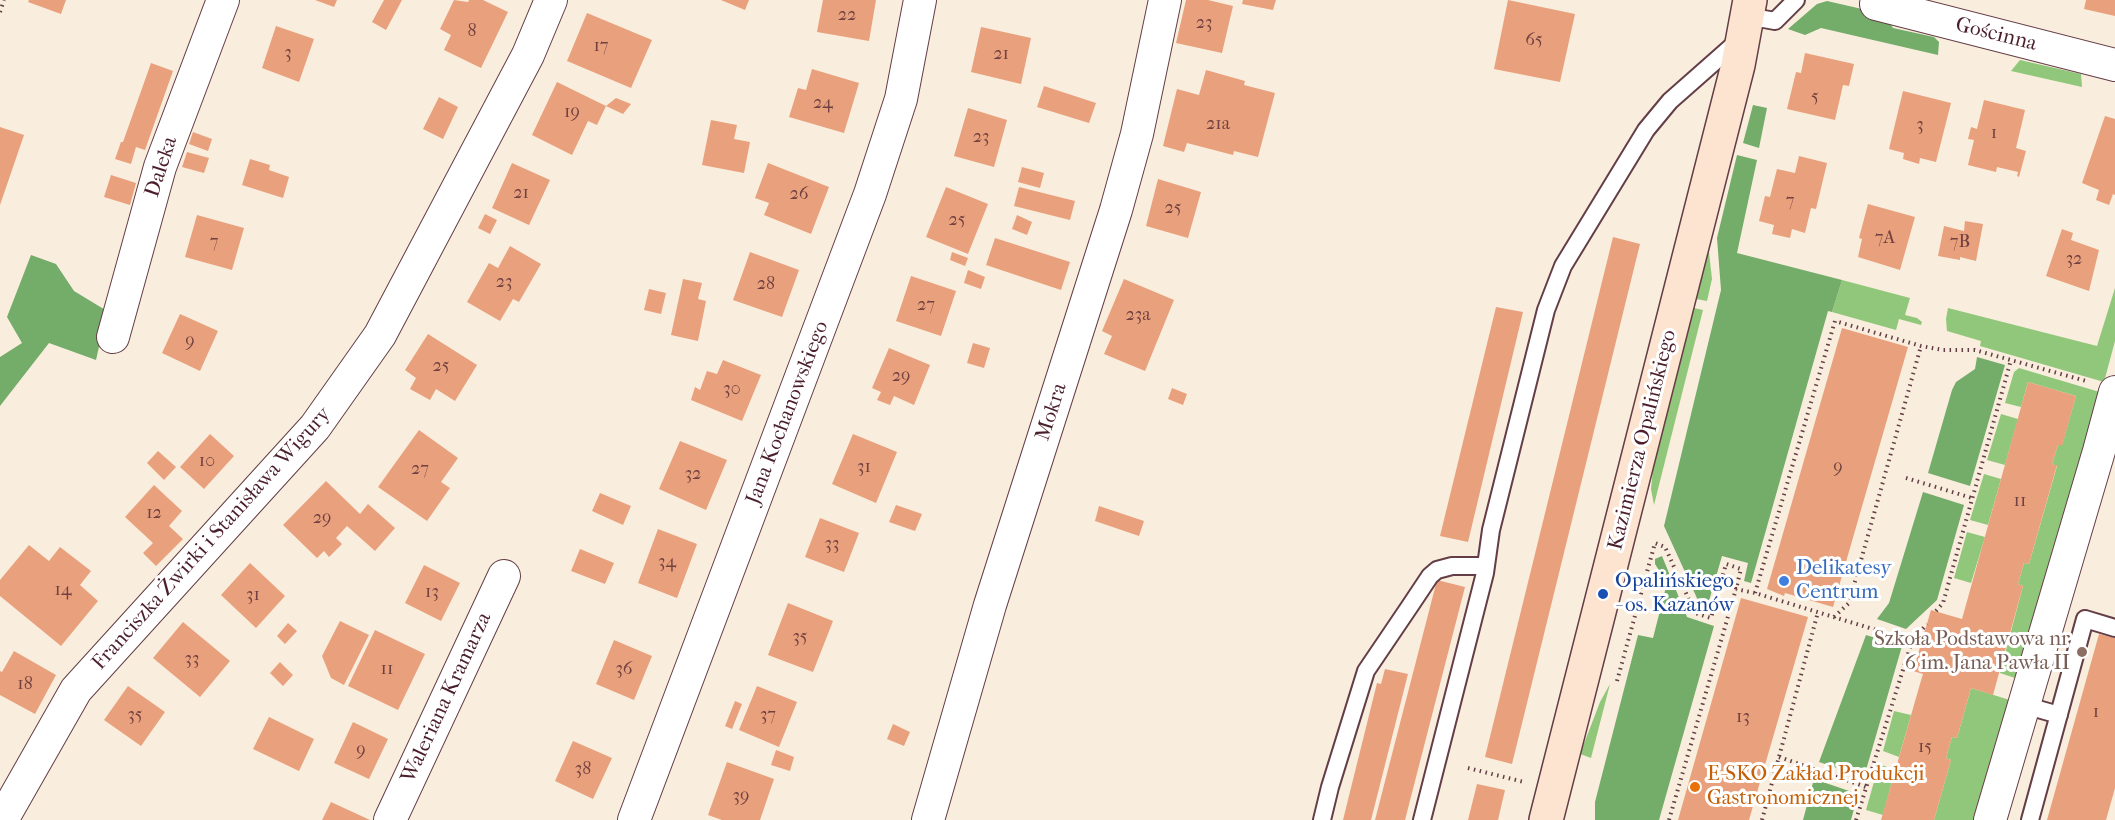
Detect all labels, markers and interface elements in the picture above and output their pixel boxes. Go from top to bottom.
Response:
house number: 22 [838,5,856,27]
house number: 23 [1196,13,1212,35]
street label: Gościnna [1953,13,2039,57]
house number: 8 [467,21,477,43]
house number: 65 [1525,30,1543,52]
house number: 17 [593,36,609,58]
house number: 3 [284,43,292,65]
house number: 21 [993,44,1009,66]
house number: 5 [1811,87,1819,109]
house number: 24 [813,93,833,115]
house number: 19 [564,102,580,124]
house number: 21a [1206,114,1230,136]
house number: 3 [1916,115,1924,137]
house number: 1 [1991,123,1997,145]
house number: 23 [973,127,989,149]
street label: Daleka [140,134,184,200]
house number: 21 [513,183,529,205]
house number: 26 [789,184,809,206]
house number: 7 [1786,191,1794,213]
house number: 25 [1164,198,1182,220]
house number: 25 [948,210,966,232]
house number: 7A [1875,228,1895,250]
house number: 7 [210,232,218,254]
house number: 7B [1950,232,1970,254]
house number: 32 [2066,249,2082,271]
house number: 23 [496,272,512,294]
house number: 28 [757,274,775,296]
house number: 27 [917,295,935,317]
house number: 23a [1126,305,1150,327]
street label: Jana Kochanowskiego [741,318,835,508]
street label: Kazimierza Opalińskiego [1603,327,1683,553]
house number: 9 [185,331,195,353]
house number: 25 [432,356,450,378]
house number: 29 [892,366,910,388]
house number: 30 [723,379,741,401]
street label: Mokra [1031,380,1073,444]
street label: Franciszka Żwirki i Stanisława Wigury [87,402,337,676]
house number: 10 [199,451,215,473]
house number: 31 [857,457,871,479]
house number: 9 [1833,457,1843,479]
house number: 27 [411,459,429,481]
house number: 32 [685,464,701,486]
house number: 11 [2014,491,2026,513]
house number: 12 [146,503,162,525]
house number: 29 [313,508,331,530]
house number: 33 [825,534,839,556]
house number: 34 [658,552,676,574]
place label: Delikatesy Centrum [1796,556,1892,606]
place label: Opalińskiego - os. Kazanów [1615,569,1734,619]
marker: Delikatesy Centrum [1777,574,1791,588]
house number: 14 [54,580,72,602]
house number: 13 [425,582,439,604]
house number: 31 [246,585,260,607]
marker: Opalińskiego - os. Kazanów [1596,587,1610,601]
street label: Waleriana Kramarza [396,609,498,787]
house number: 35 [792,627,808,649]
place label: Szkoła Podstawowa nr 6 im. Jana Pawła II [1874,627,2070,677]
marker: Szkoła Podstawowa nr 6 im. Jana Pawła II [2075,645,2089,659]
house number: 33 [185,649,199,671]
house number: 11 [381,659,393,681]
house number: 36 [615,659,633,681]
house number: 18 [17,674,33,696]
house number: 1 [2093,702,2099,724]
house number: 35 [127,705,143,727]
house number: 37 [760,705,776,727]
house number: 13 [1736,707,1750,729]
house number: 15 [1918,737,1932,759]
house number: 9 [356,740,366,762]
house number: 38 [575,759,591,781]
place label: E-SKO Zakład Produkcji Gastronomicznej [1707,762,1925,812]
marker: E-SKO Zakład Produkcji Gastronomicznej [1688,780,1702,794]
house number: 39 [733,786,749,808]

